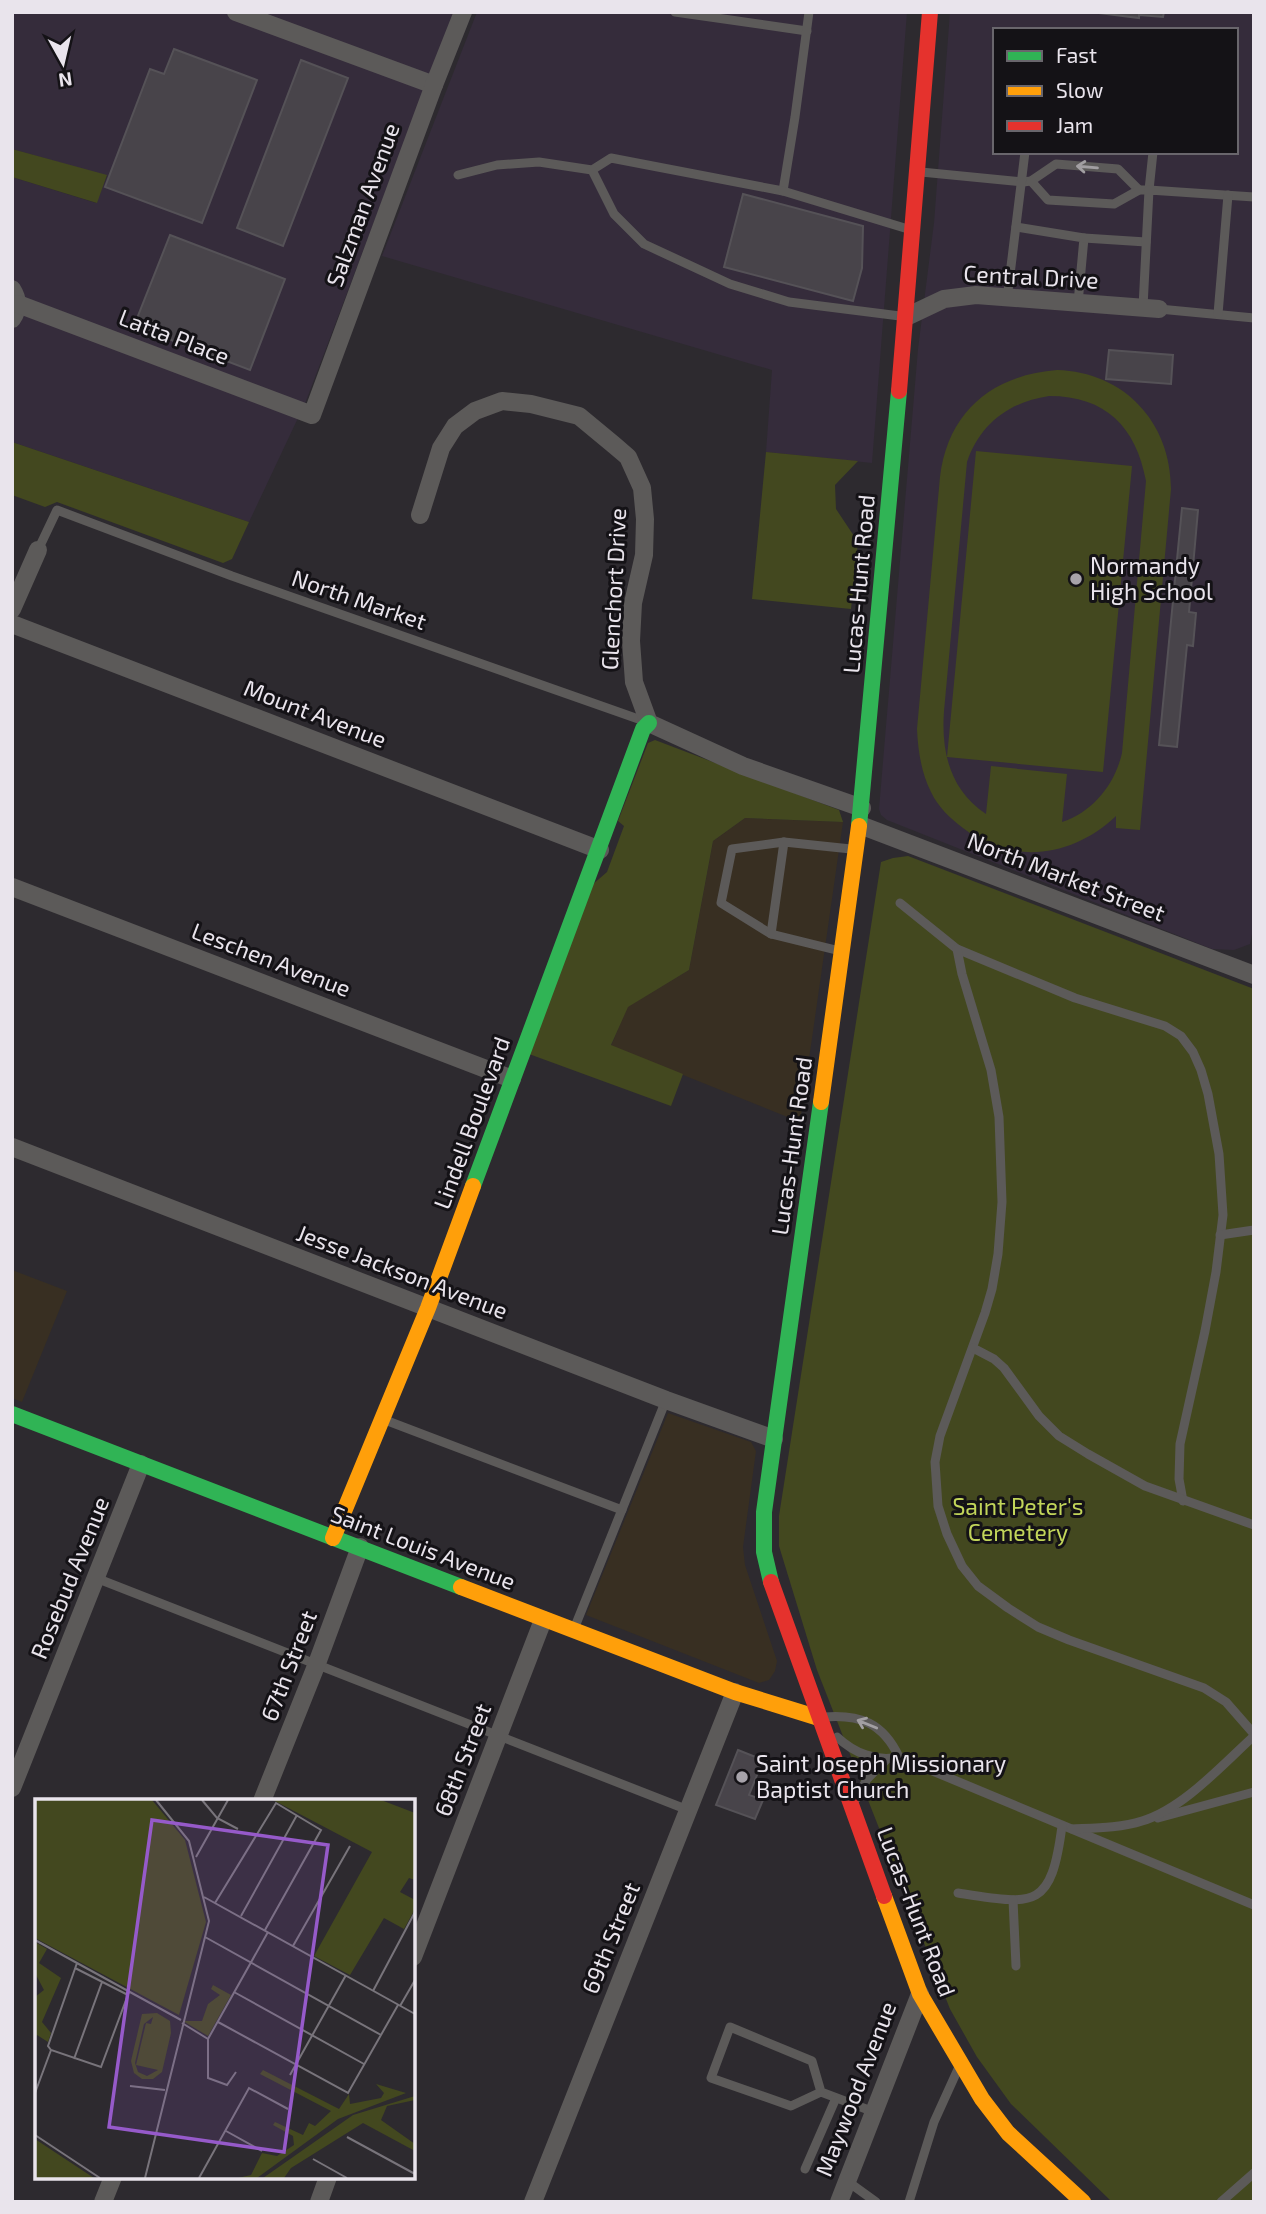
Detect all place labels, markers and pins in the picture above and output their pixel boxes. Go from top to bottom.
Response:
place label: Normandy High School [1090,551,1213,605]
marker: Normandy High School [1068,571,1084,587]
place label: Saint Joseph Missionary Baptist Church [756,1749,1006,1803]
marker: Saint Joseph Missionary Baptist Church [734,1769,750,1785]

